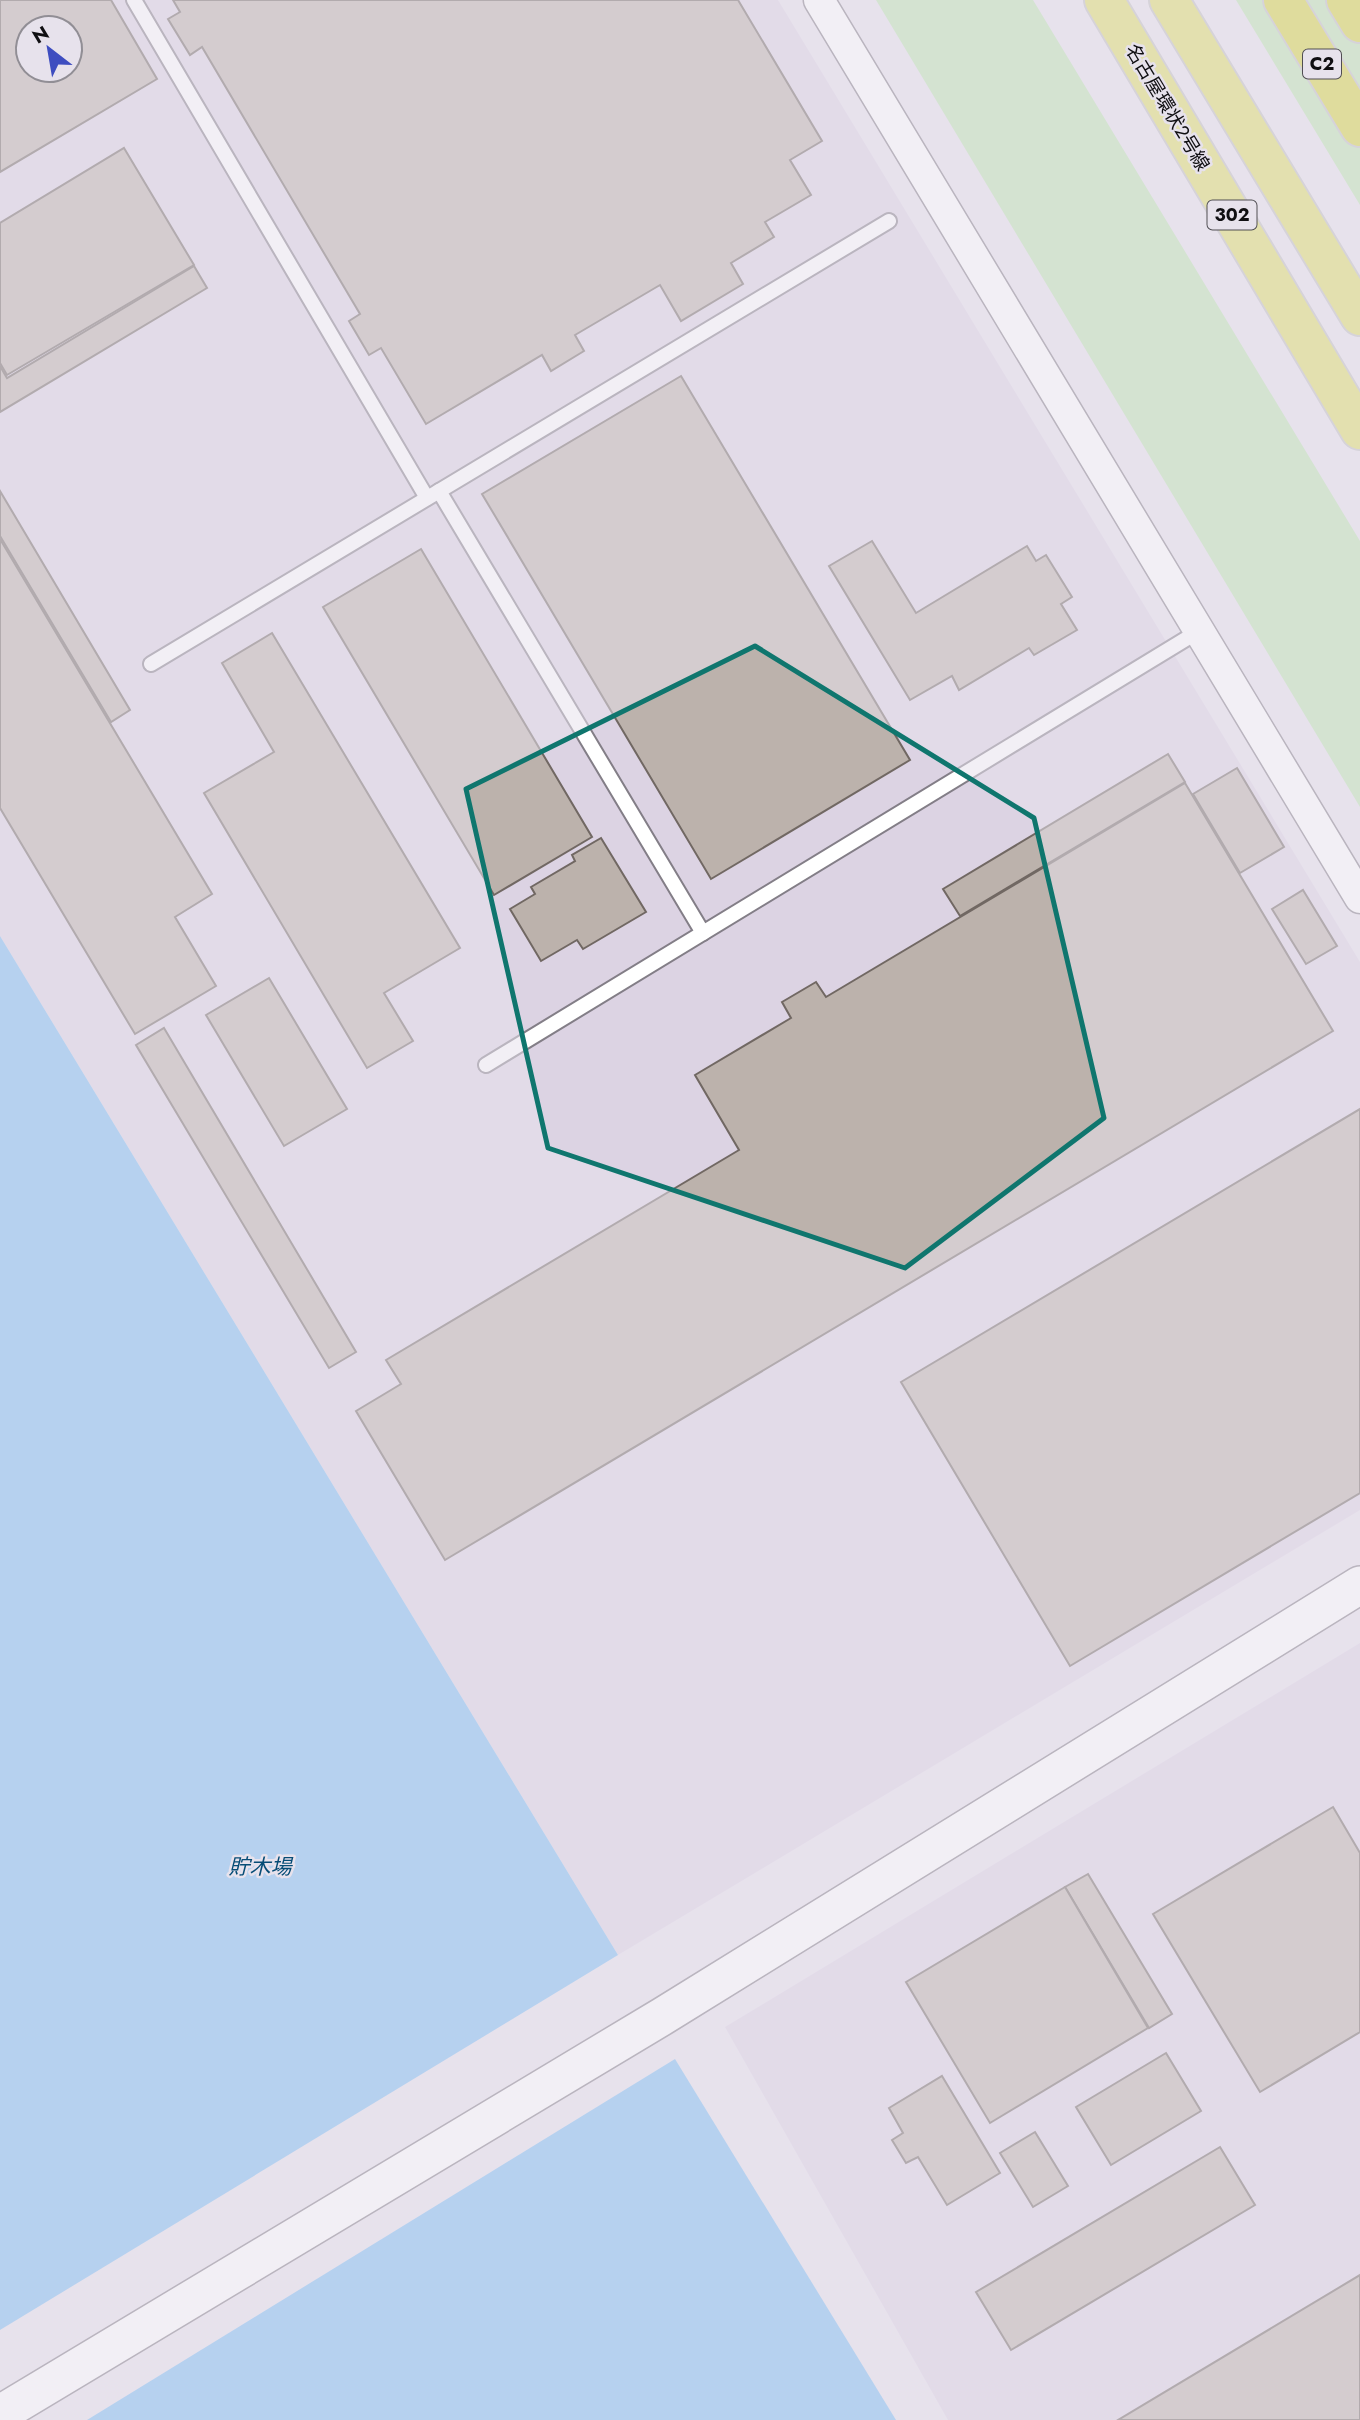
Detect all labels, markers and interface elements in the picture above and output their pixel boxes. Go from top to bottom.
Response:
north arrow [14,14,84,84]
text: N [27,19,54,50]
street label: 名古屋環状2号線 [1119,39,1216,176]
road number: C2 [1303,50,1341,78]
road number: 302 [1208,200,1256,230]
water label: 貯木場 [229,1852,293,1882]

